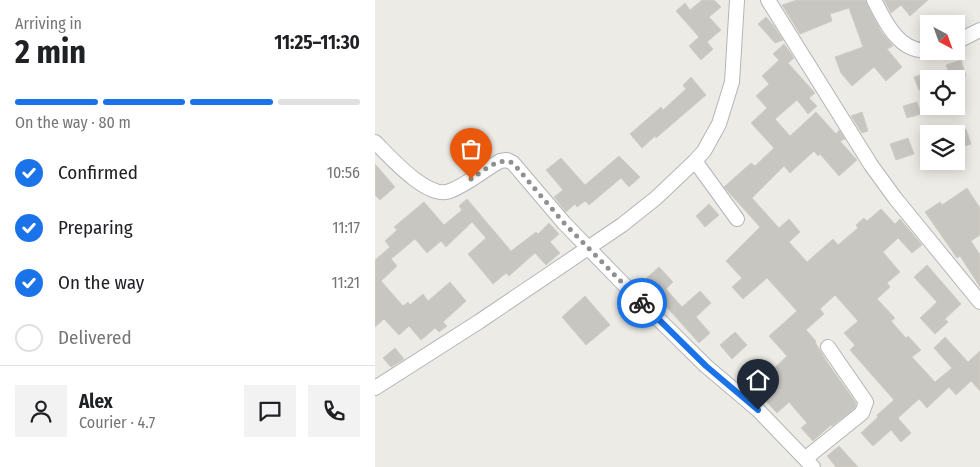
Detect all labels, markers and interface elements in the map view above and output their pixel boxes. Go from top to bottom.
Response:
text: Arriving in [15,14,82,33]
north arrow [920,15,965,60]
map controls [920,15,965,170]
text: 11:25–11:30 [274,31,360,54]
text: 2 min [15,33,86,71]
button: locate [920,70,965,115]
text: On the way · 80 m [15,113,131,132]
button: layers [920,125,965,170]
pin [450,128,492,179]
icon: bag [457,135,485,163]
icon: check [15,159,43,187]
text: Confirmed [58,161,138,184]
text: 10:56 [327,163,360,182]
icon: check [15,214,43,242]
text: Preparing [58,216,133,239]
text: 11:17 [332,218,360,237]
icon: check [15,269,43,297]
text: On the way [58,271,144,294]
text: 11:21 [331,273,360,292]
courier [617,278,667,328]
icon: bike [628,289,656,317]
text: Delivered [58,326,132,349]
pin [737,359,779,410]
icon: home [744,366,772,394]
button: person [15,385,67,437]
button: chat [244,385,296,437]
button: phone [308,385,360,437]
text: Alex [79,390,113,413]
text: Courier · 4.7 [79,413,155,432]

